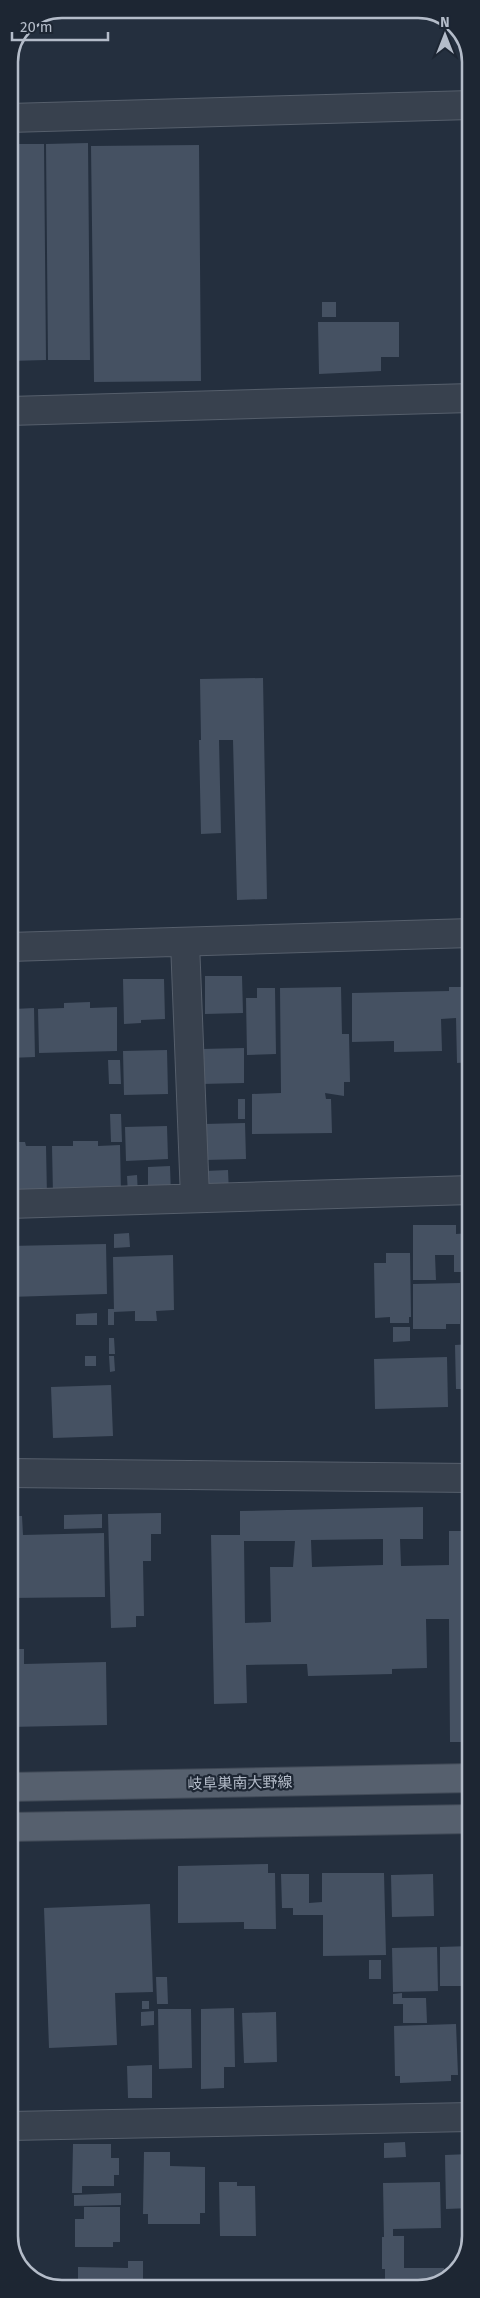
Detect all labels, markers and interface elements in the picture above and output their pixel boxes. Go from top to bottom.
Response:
scale bar [12,10,109,42]
north arrow [420,10,470,60]
text: N [440,14,450,31]
text: 20 m [20,18,53,36]
street label: 岐阜巣南大野線 [187,1773,293,1793]

